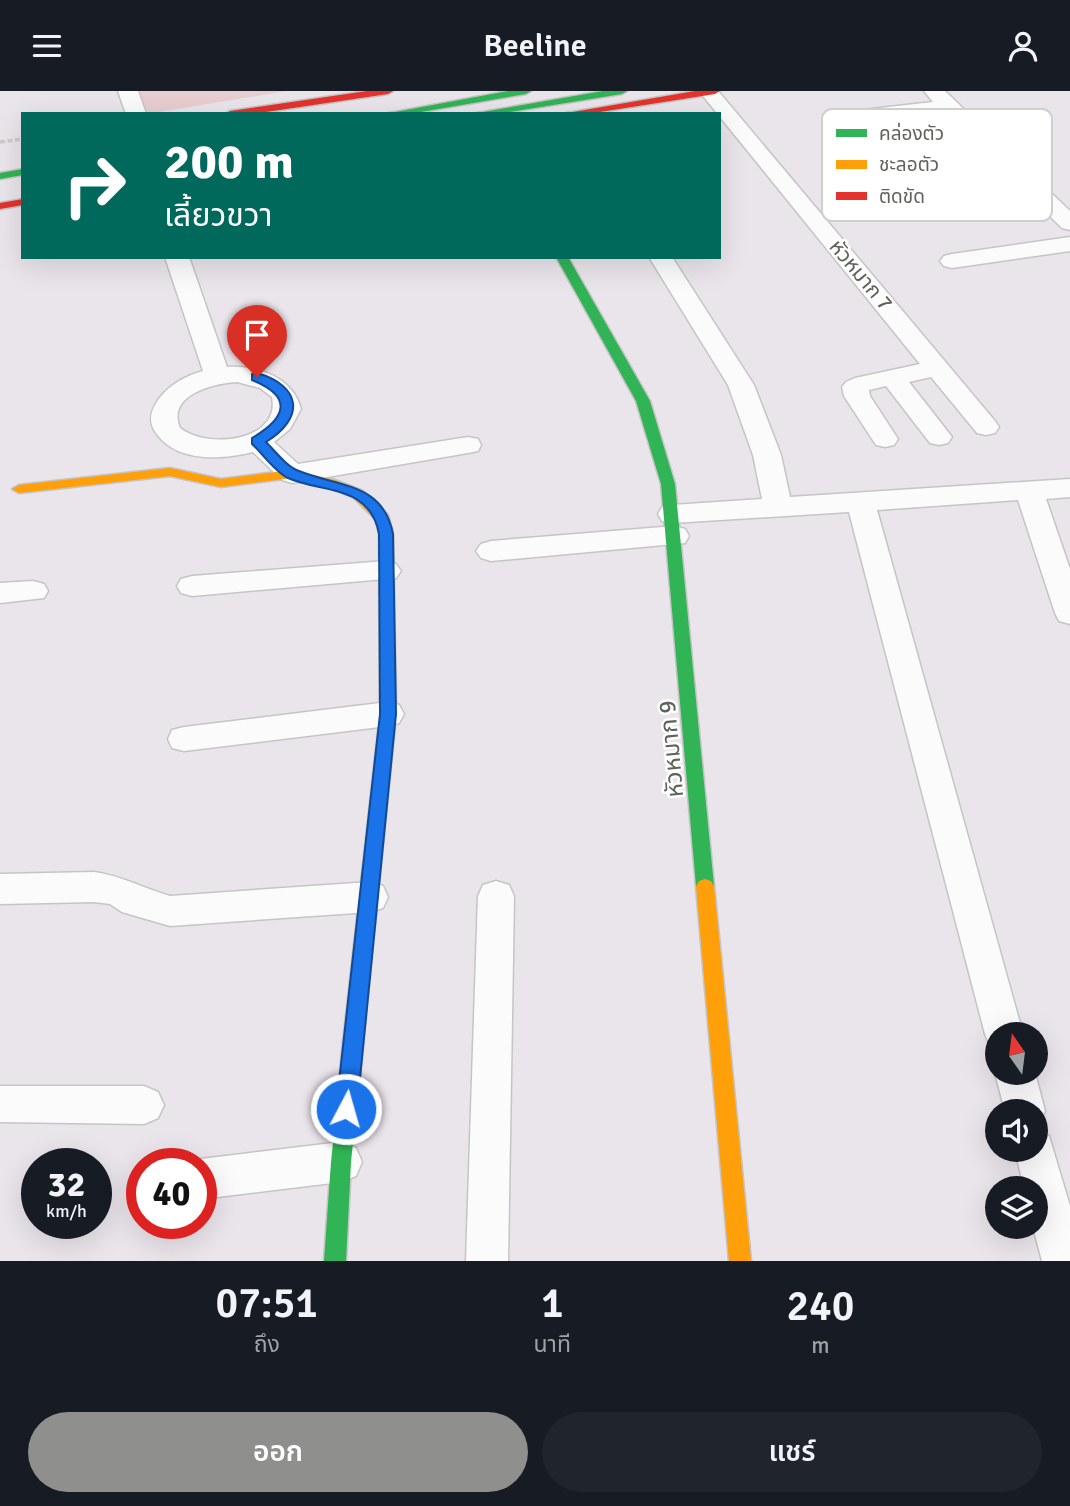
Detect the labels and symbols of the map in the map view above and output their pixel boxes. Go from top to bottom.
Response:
legend [822,109,1052,221]
text: คล่องตัว [879,122,944,146]
text: ชะลอตัว [879,153,939,177]
text: ติดขัด [879,185,925,209]
street label: หัวหมาก 7 [824,234,898,316]
pin [227,305,287,377]
street label: หัวหมาก 9 [652,699,690,799]
north arrow [985,1022,1048,1085]
position arrow [309,1072,383,1146]
speed limit sign: 40 [126,1148,217,1239]

